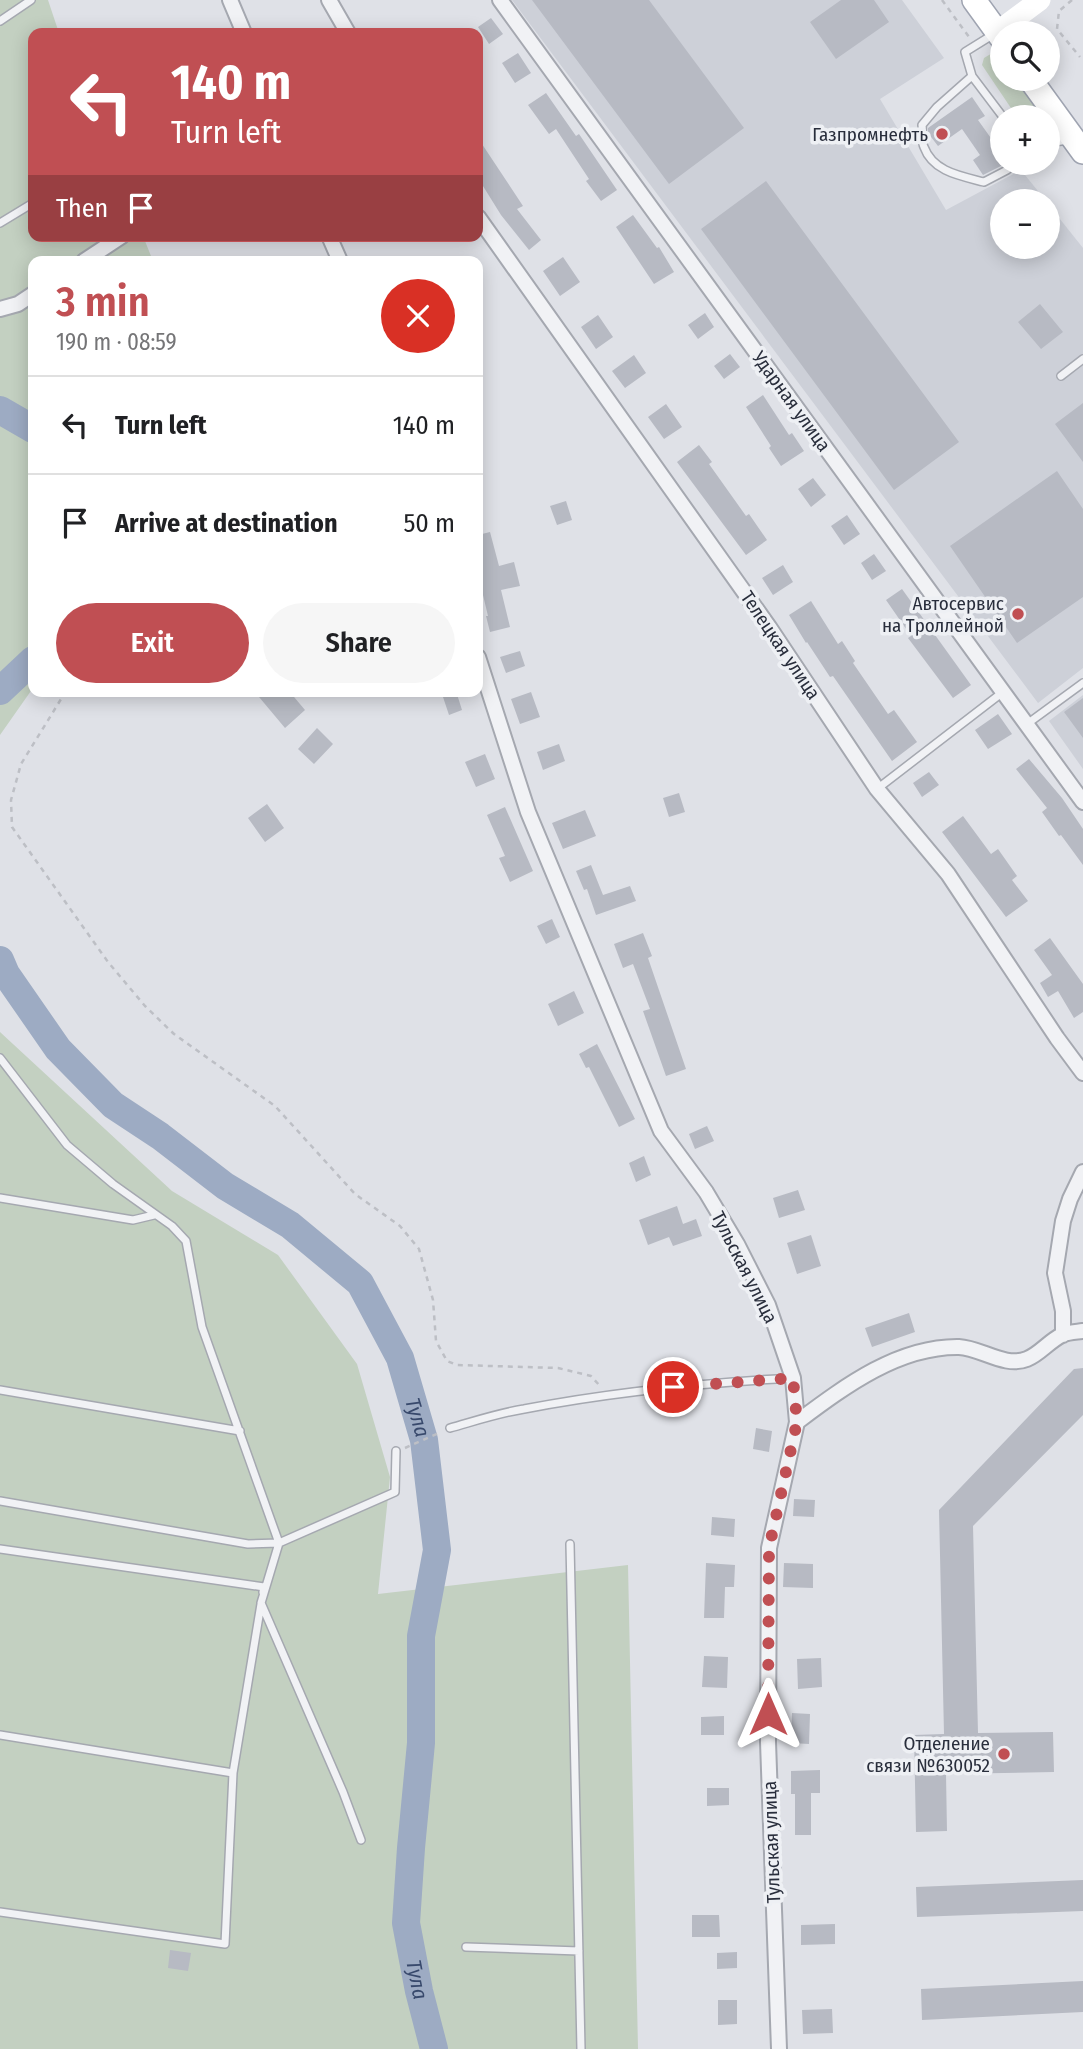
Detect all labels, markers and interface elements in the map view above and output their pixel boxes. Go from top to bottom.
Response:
map controls [990,21,1060,259]
button: search [990,21,1060,91]
text: 140 m [171,53,291,112]
icon: left [56,56,147,147]
button: + [990,105,1060,175]
text: Turn left [171,113,281,151]
place label: Газпромнефть [812,123,928,146]
marker: Газпромнефть [934,126,950,142]
icon: arrive [122,189,160,227]
button: − [990,189,1060,259]
text: Then [56,193,108,224]
text: 3 min [56,277,150,327]
button: close [381,279,455,353]
text: 190 m · 08:59 [56,328,177,356]
street label: Ударная улица [747,346,836,456]
icon: left [56,406,94,444]
text: Turn left [115,410,207,441]
text: 140 m [393,410,455,441]
icon: arrive [56,504,94,542]
text: Arrive at destination [115,508,338,539]
text: 50 m [403,508,455,539]
street label: Телецкая улица [736,587,825,704]
place label: Автосервис на Троллейной [882,592,1004,637]
button: Exit [56,603,249,683]
button: Share [263,603,455,683]
marker: Автосервис на Троллейной [1010,606,1026,622]
street label: Тульская улица [707,1207,783,1327]
pin [643,1357,703,1417]
icon: arrive [654,1368,692,1406]
water label: Тула [399,1395,435,1440]
position arrow [731,1677,805,1751]
place label: Отделение связи №630052 [866,1732,990,1777]
marker: Отделение связи №630052 [996,1746,1012,1762]
street label: Тульская улица [758,1780,785,1904]
water label: Тула [400,1958,434,2002]

